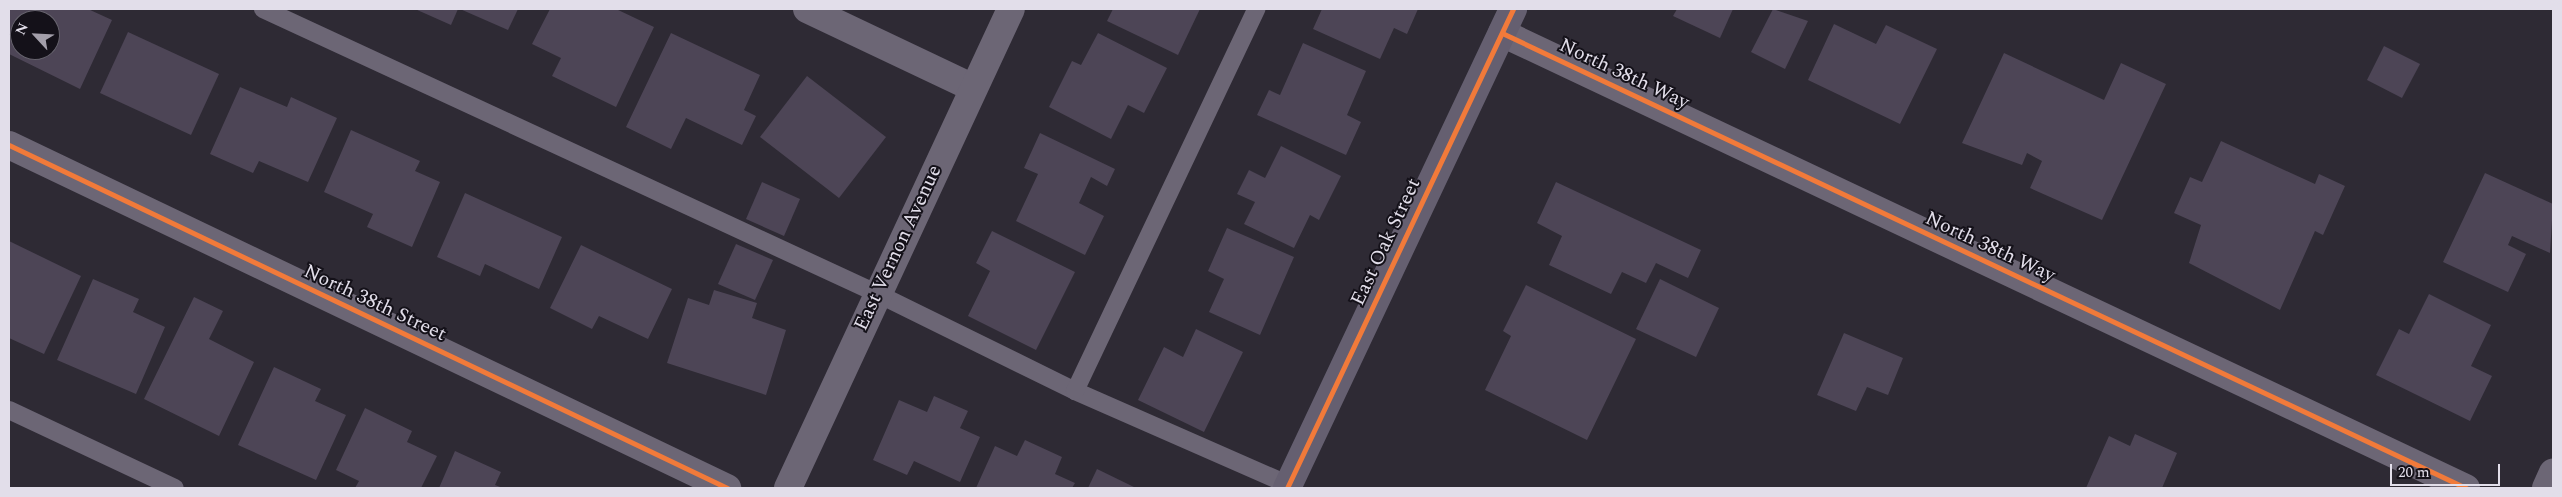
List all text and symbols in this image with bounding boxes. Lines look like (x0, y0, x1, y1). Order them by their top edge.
north arrow (10, 10, 60, 60)
text: N (10, 19, 34, 38)
street label: North 38th Way (1555, 33, 1693, 115)
street label: East Vernon Avenue (849, 161, 947, 335)
street label: East Oak Street (1346, 174, 1426, 310)
street label: North 38th Way (1921, 206, 2059, 288)
street label: North 38th Street (300, 259, 450, 347)
scale bar (2392, 454, 2502, 486)
text: 20 m (2398, 461, 2430, 484)

